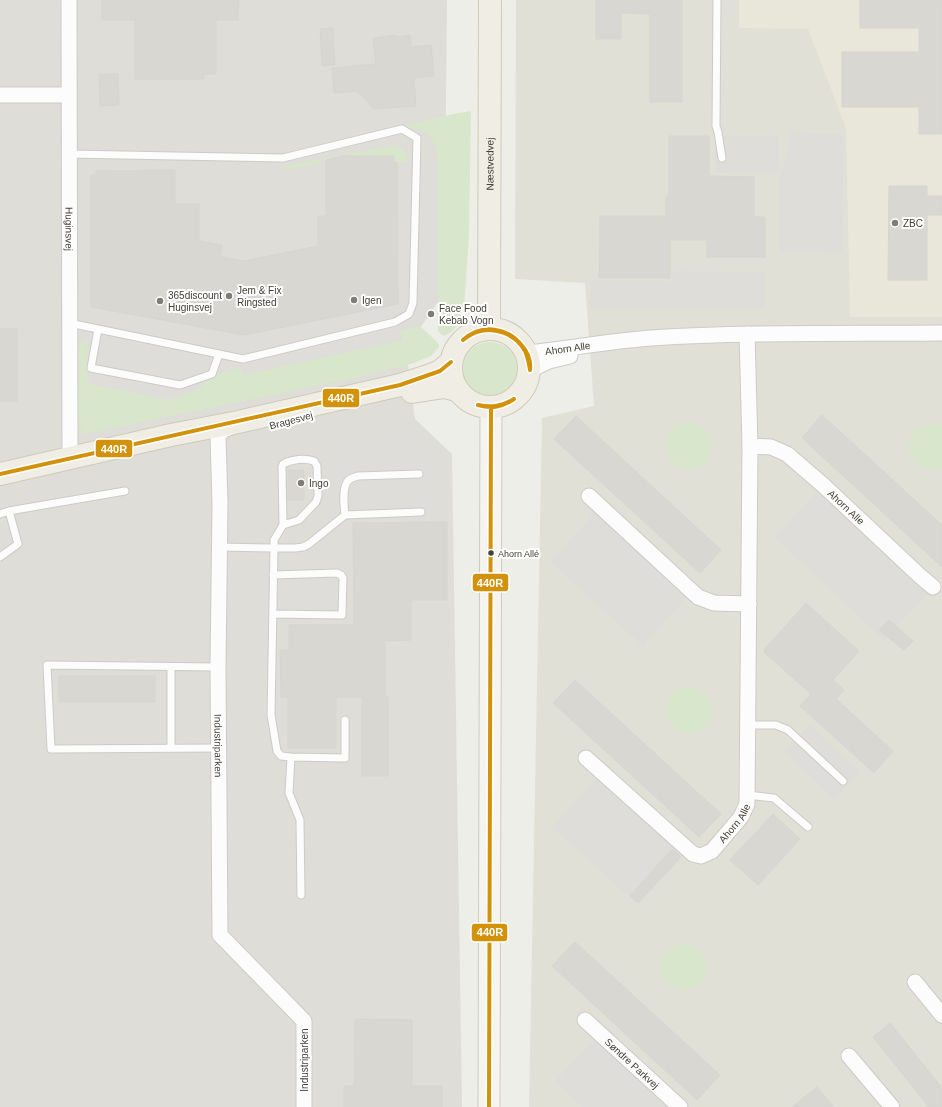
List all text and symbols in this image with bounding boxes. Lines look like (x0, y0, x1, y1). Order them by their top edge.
street label: Næstvedvej (484, 138, 496, 190)
street label: Huginsvej (63, 207, 75, 251)
marker: ZBC (890, 218, 900, 228)
place label: ZBC (903, 218, 923, 229)
place label: Jem & Fix Ringsted (237, 285, 281, 308)
place label: 365discount Huginsvej (168, 290, 222, 313)
marker: Jem & Fix Ringsted (224, 291, 234, 301)
marker: Igen (349, 295, 359, 305)
place label: Igen (362, 295, 381, 306)
marker: 365discount Huginsvej (155, 296, 165, 306)
place label: Face Food Kebab Vogn (439, 303, 494, 326)
marker: Face Food Kebab Vogn (426, 309, 436, 319)
street label: Ahorn Alle (544, 340, 592, 357)
line badge: 440R (322, 388, 360, 408)
text: 440R (328, 392, 354, 404)
street label: Bragesvej (268, 409, 314, 432)
line badge: 440R (95, 439, 133, 458)
text: 440R (101, 443, 127, 455)
marker: Ingo (296, 478, 306, 488)
place label: Ingo (309, 478, 329, 489)
street label: Ahorn Alle (826, 488, 867, 527)
marker: Ahorn Allé (486, 548, 496, 558)
place label: Ahorn Allé (498, 549, 539, 559)
line badge: 440R (472, 573, 509, 592)
text: 440R (477, 577, 503, 589)
street label: Industriparken (212, 714, 224, 777)
street label: Ahorn Alle (717, 802, 753, 845)
line badge: 440R (471, 923, 508, 942)
text: 440R (477, 926, 503, 938)
street label: Industriparken (299, 1028, 310, 1092)
street label: Søndre Parkvej (603, 1036, 661, 1091)

